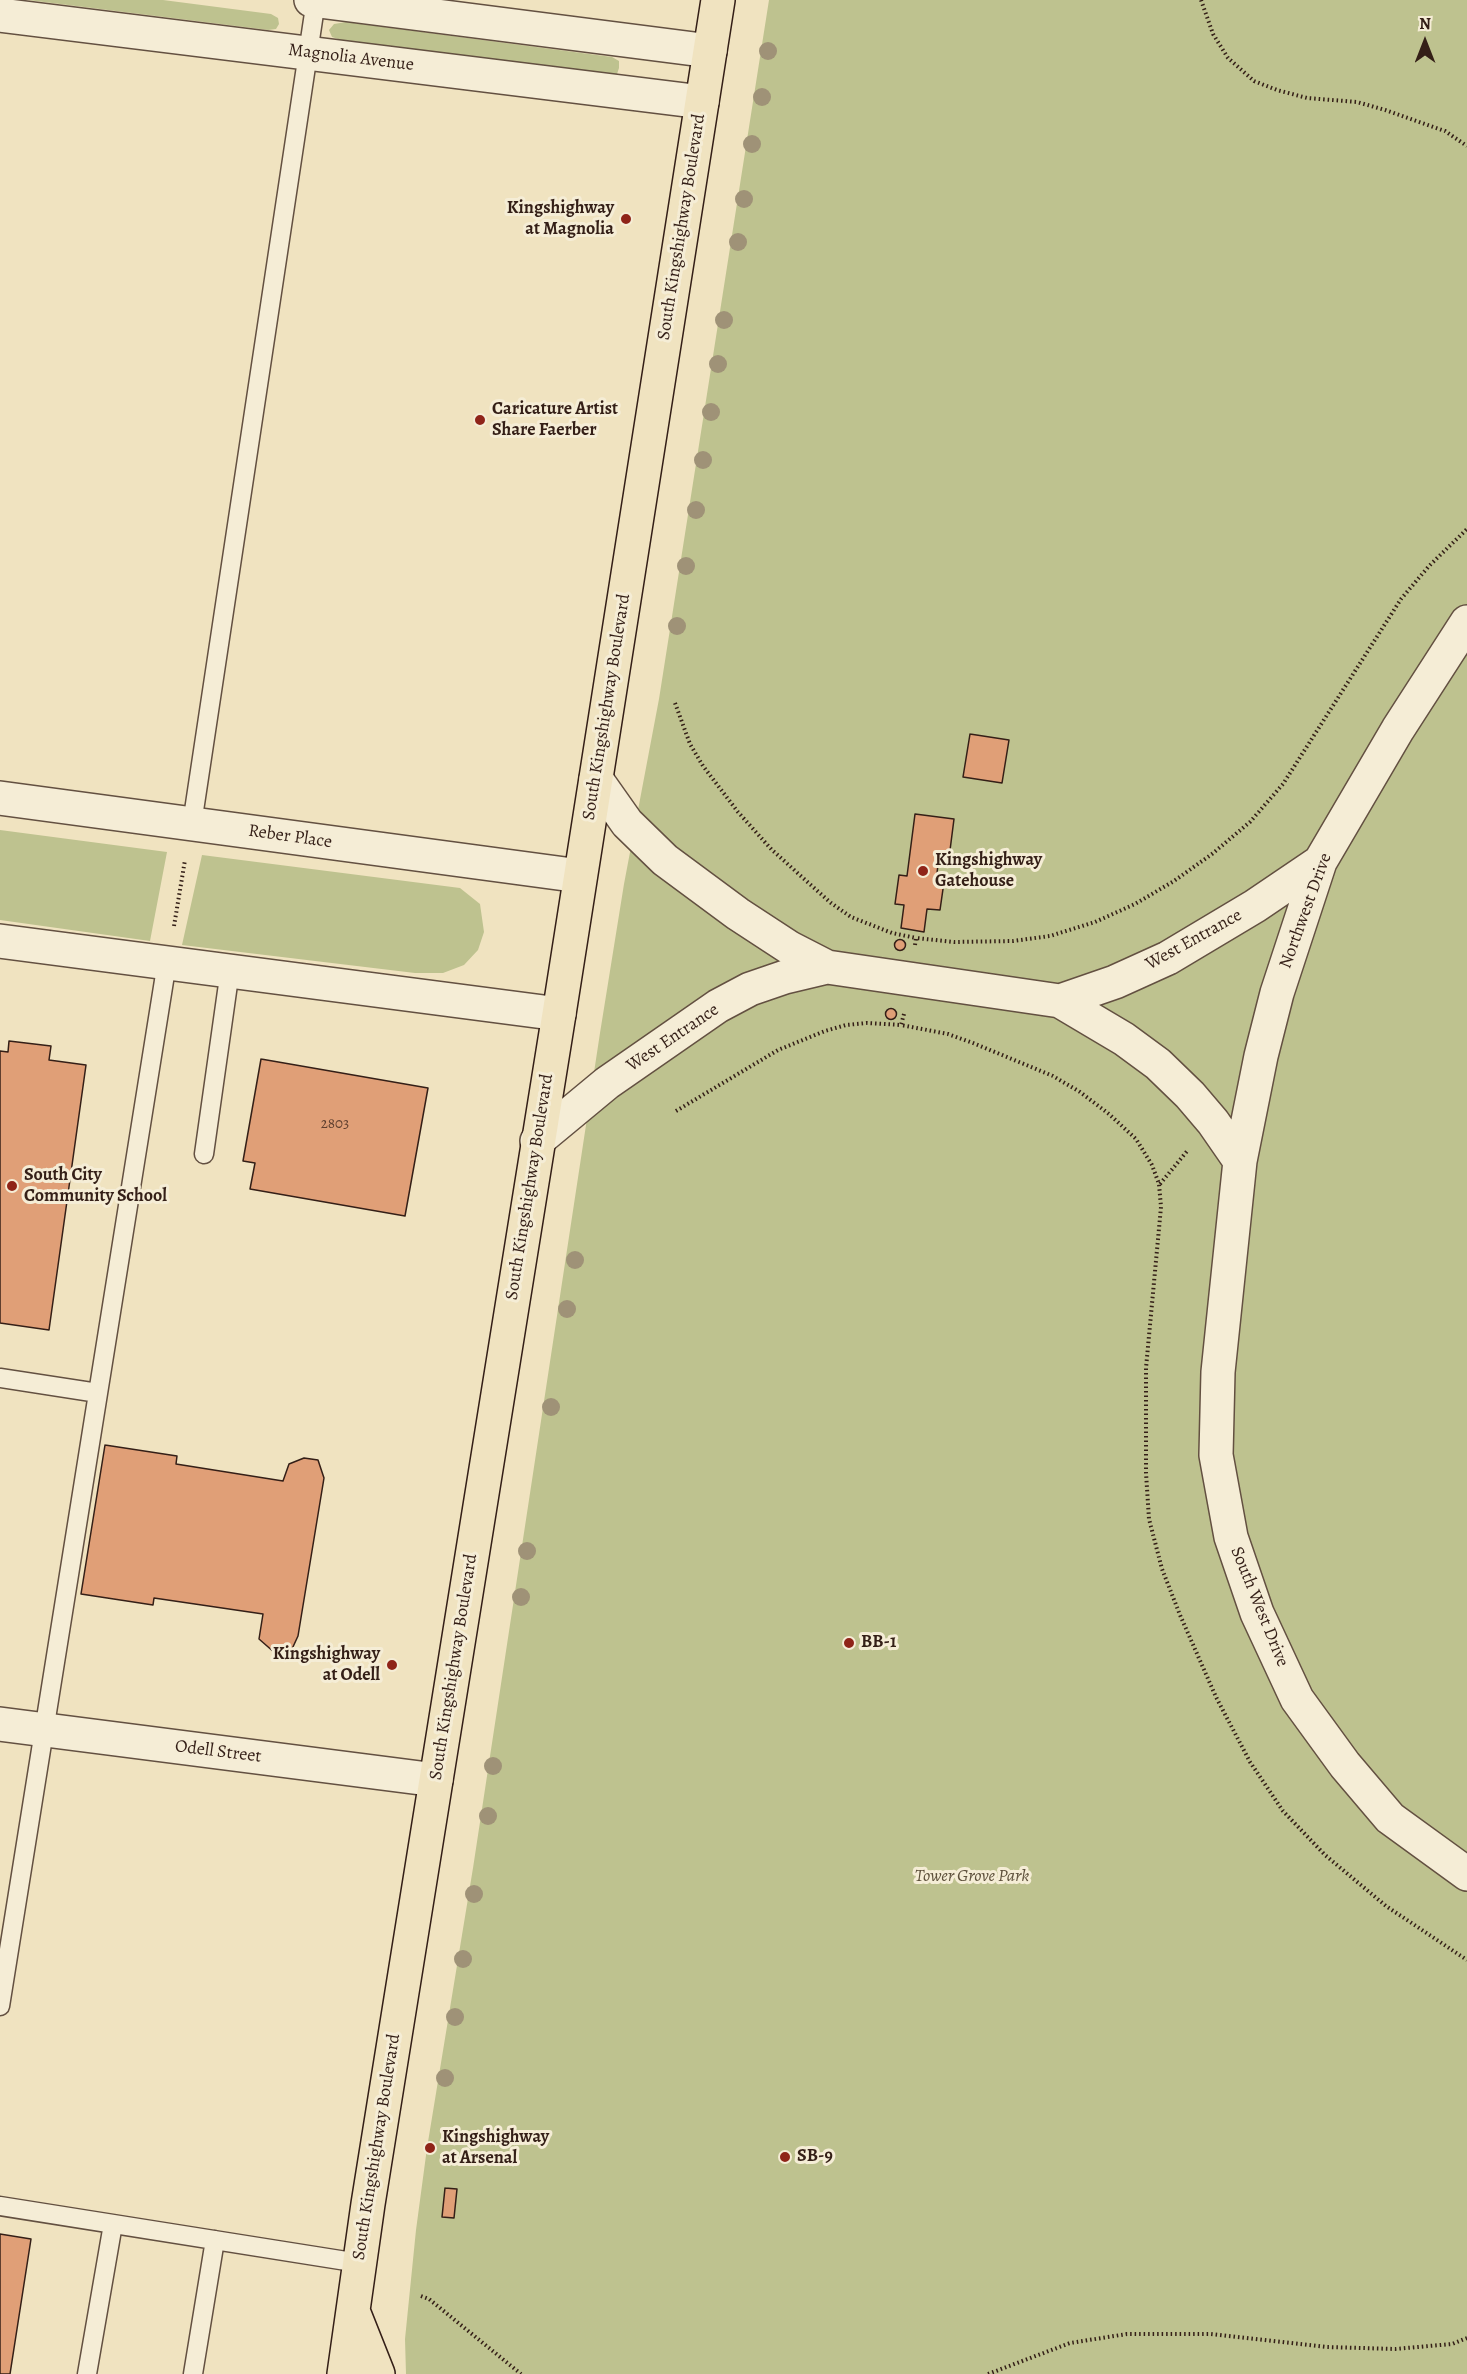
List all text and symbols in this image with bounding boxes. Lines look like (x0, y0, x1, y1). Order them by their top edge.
north arrow (1395, 12, 1455, 72)
text: N (1419, 13, 1431, 35)
street label: Magnolia Avenue (287, 40, 415, 76)
street label: South Kingshighway Boulevard (653, 112, 711, 342)
place label: Kingshighway at Magnolia (507, 198, 614, 240)
marker: Kingshighway at Magnolia (619, 212, 633, 226)
place label: Caricature Artist Share Faerber (492, 399, 618, 442)
marker: Caricature Artist Share Faerber (473, 413, 487, 427)
street label: South Kingshighway Boulevard (578, 592, 636, 822)
street label: Reber Place (247, 820, 333, 854)
place label: Kingshighway Gatehouse (935, 850, 1042, 892)
street label: Northwest Drive (1275, 850, 1337, 972)
marker: Kingshighway Gatehouse (916, 864, 930, 878)
street label: West Entrance (1142, 905, 1246, 975)
street label: West Entrance (623, 999, 723, 1077)
street label: South Kingshighway Boulevard (501, 1072, 559, 1302)
house number: 2803 (321, 1115, 349, 1133)
place label: South City Community School (24, 1165, 167, 1208)
marker: South City Community School (5, 1179, 19, 1193)
street label: South West Drive (1225, 1544, 1293, 1670)
street label: South Kingshighway Boulevard (425, 1552, 483, 1782)
place label: BB-1 (861, 1632, 896, 1654)
marker: BB-1 (842, 1636, 856, 1650)
place label: Kingshighway at Odell (273, 1644, 380, 1686)
marker: Kingshighway at Odell (385, 1658, 399, 1672)
street label: Odell Street (174, 1736, 262, 1768)
park label: Tower Grove Park (915, 1866, 1029, 1888)
street label: South Kingshighway Boulevard (348, 2032, 406, 2262)
place label: Kingshighway at Arsenal (442, 2127, 549, 2170)
marker: Kingshighway at Arsenal (423, 2141, 437, 2155)
place label: SB-9 (797, 2146, 833, 2168)
marker: SB-9 (778, 2150, 792, 2164)

